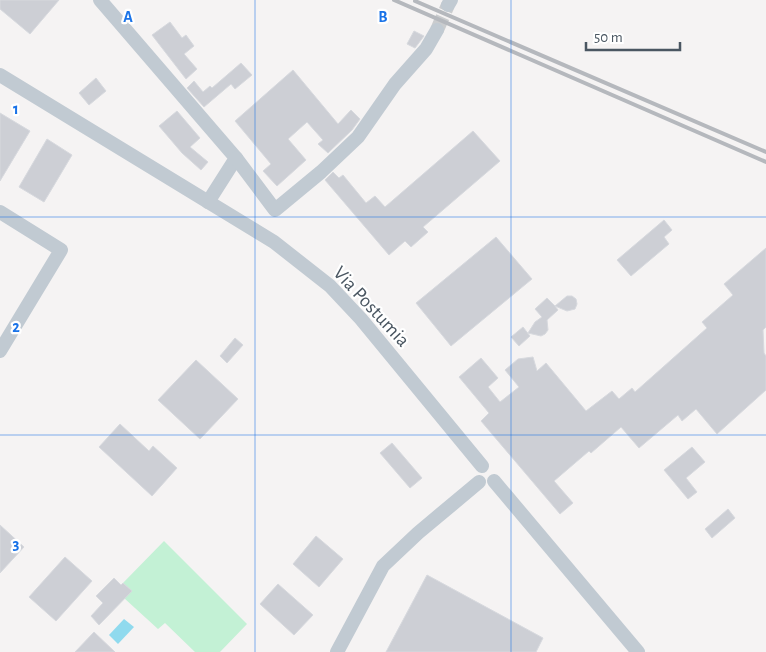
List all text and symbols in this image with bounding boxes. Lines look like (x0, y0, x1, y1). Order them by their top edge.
text: A (123, 9, 133, 25)
text: B (378, 9, 388, 25)
scale bar (586, 20, 680, 52)
text: 50 m (594, 30, 623, 45)
text: 1 (13, 101, 19, 117)
street label: Via Postumia (329, 263, 413, 351)
text: 2 (12, 319, 20, 335)
text: 3 (13, 536, 20, 552)

